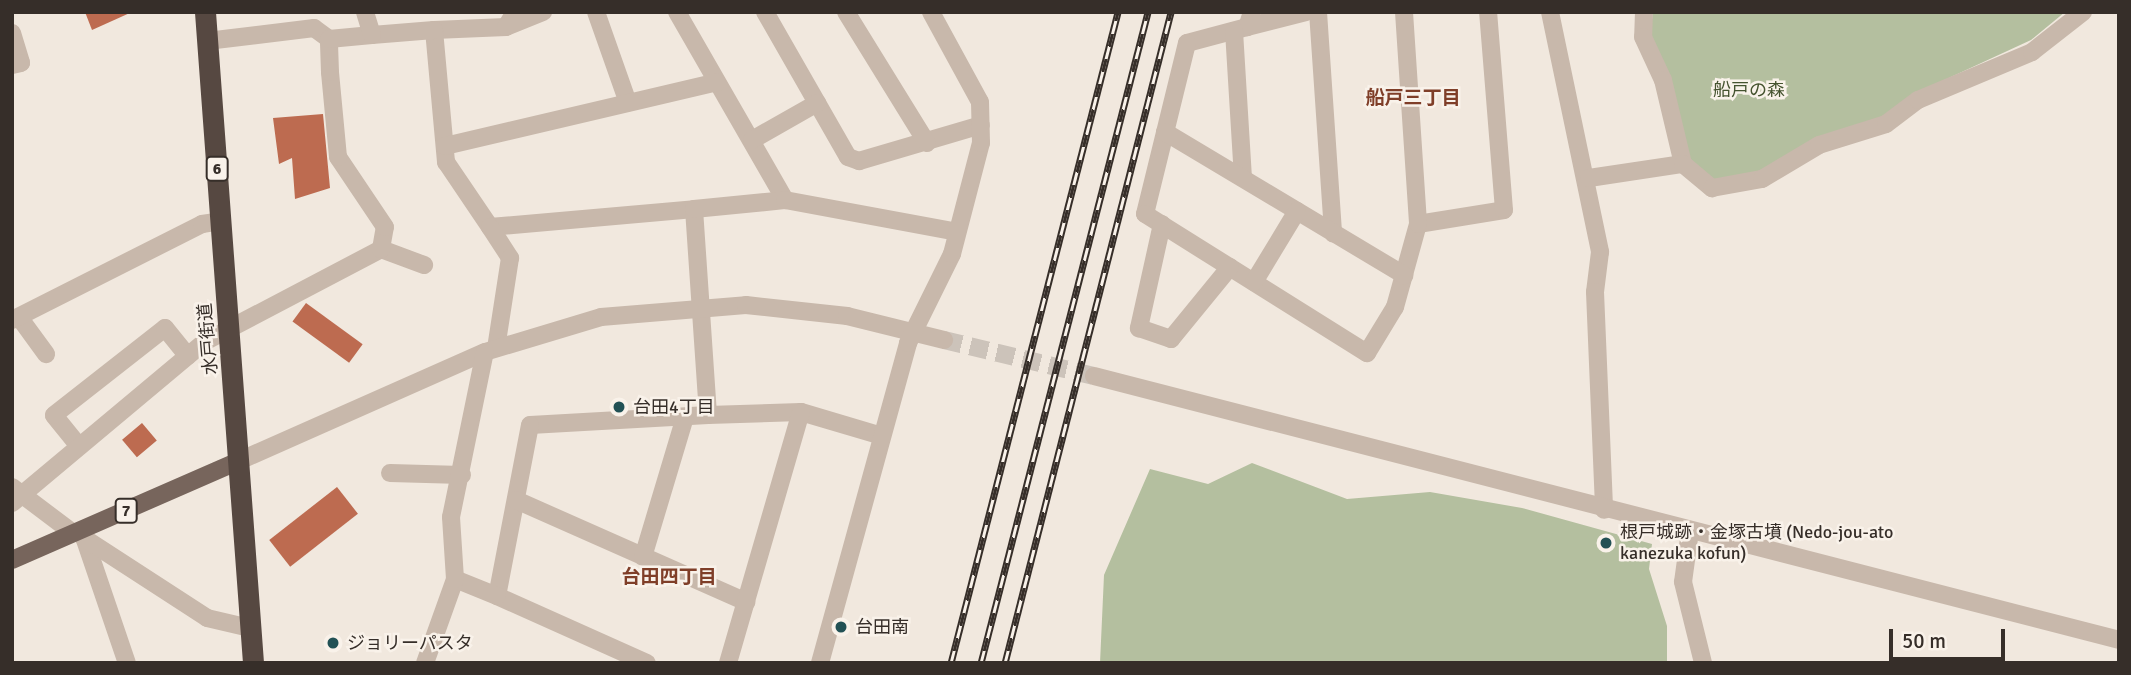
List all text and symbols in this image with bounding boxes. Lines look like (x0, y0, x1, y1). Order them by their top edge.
park label: 船戸の森 (1713, 79, 1785, 101)
district label: 船戸三丁目 (1366, 88, 1460, 110)
road number: 6 (205, 156, 229, 182)
street label: 水戸街道 (194, 302, 222, 376)
place label: 台田4丁目 (633, 396, 715, 418)
marker: 台田4丁目 (611, 399, 627, 415)
road number: 7 (114, 498, 138, 524)
place label: 根戸城跡・金塚古墳 (Nedo-jou-ato kanezuka kofun) (1620, 522, 1893, 564)
marker: 根戸城跡・金塚古墳 (Nedo-jou-ato kanezuka kofun) (1598, 535, 1614, 551)
district label: 台田四丁目 (622, 567, 716, 589)
place label: 台田南 (855, 616, 909, 638)
scale bar (1893, 616, 2008, 660)
marker: 台田南 (833, 619, 849, 635)
text: 50 m (1902, 628, 1946, 654)
place label: ジョリーパスタ (347, 632, 473, 654)
marker: ジョリーパスタ (325, 635, 341, 651)

